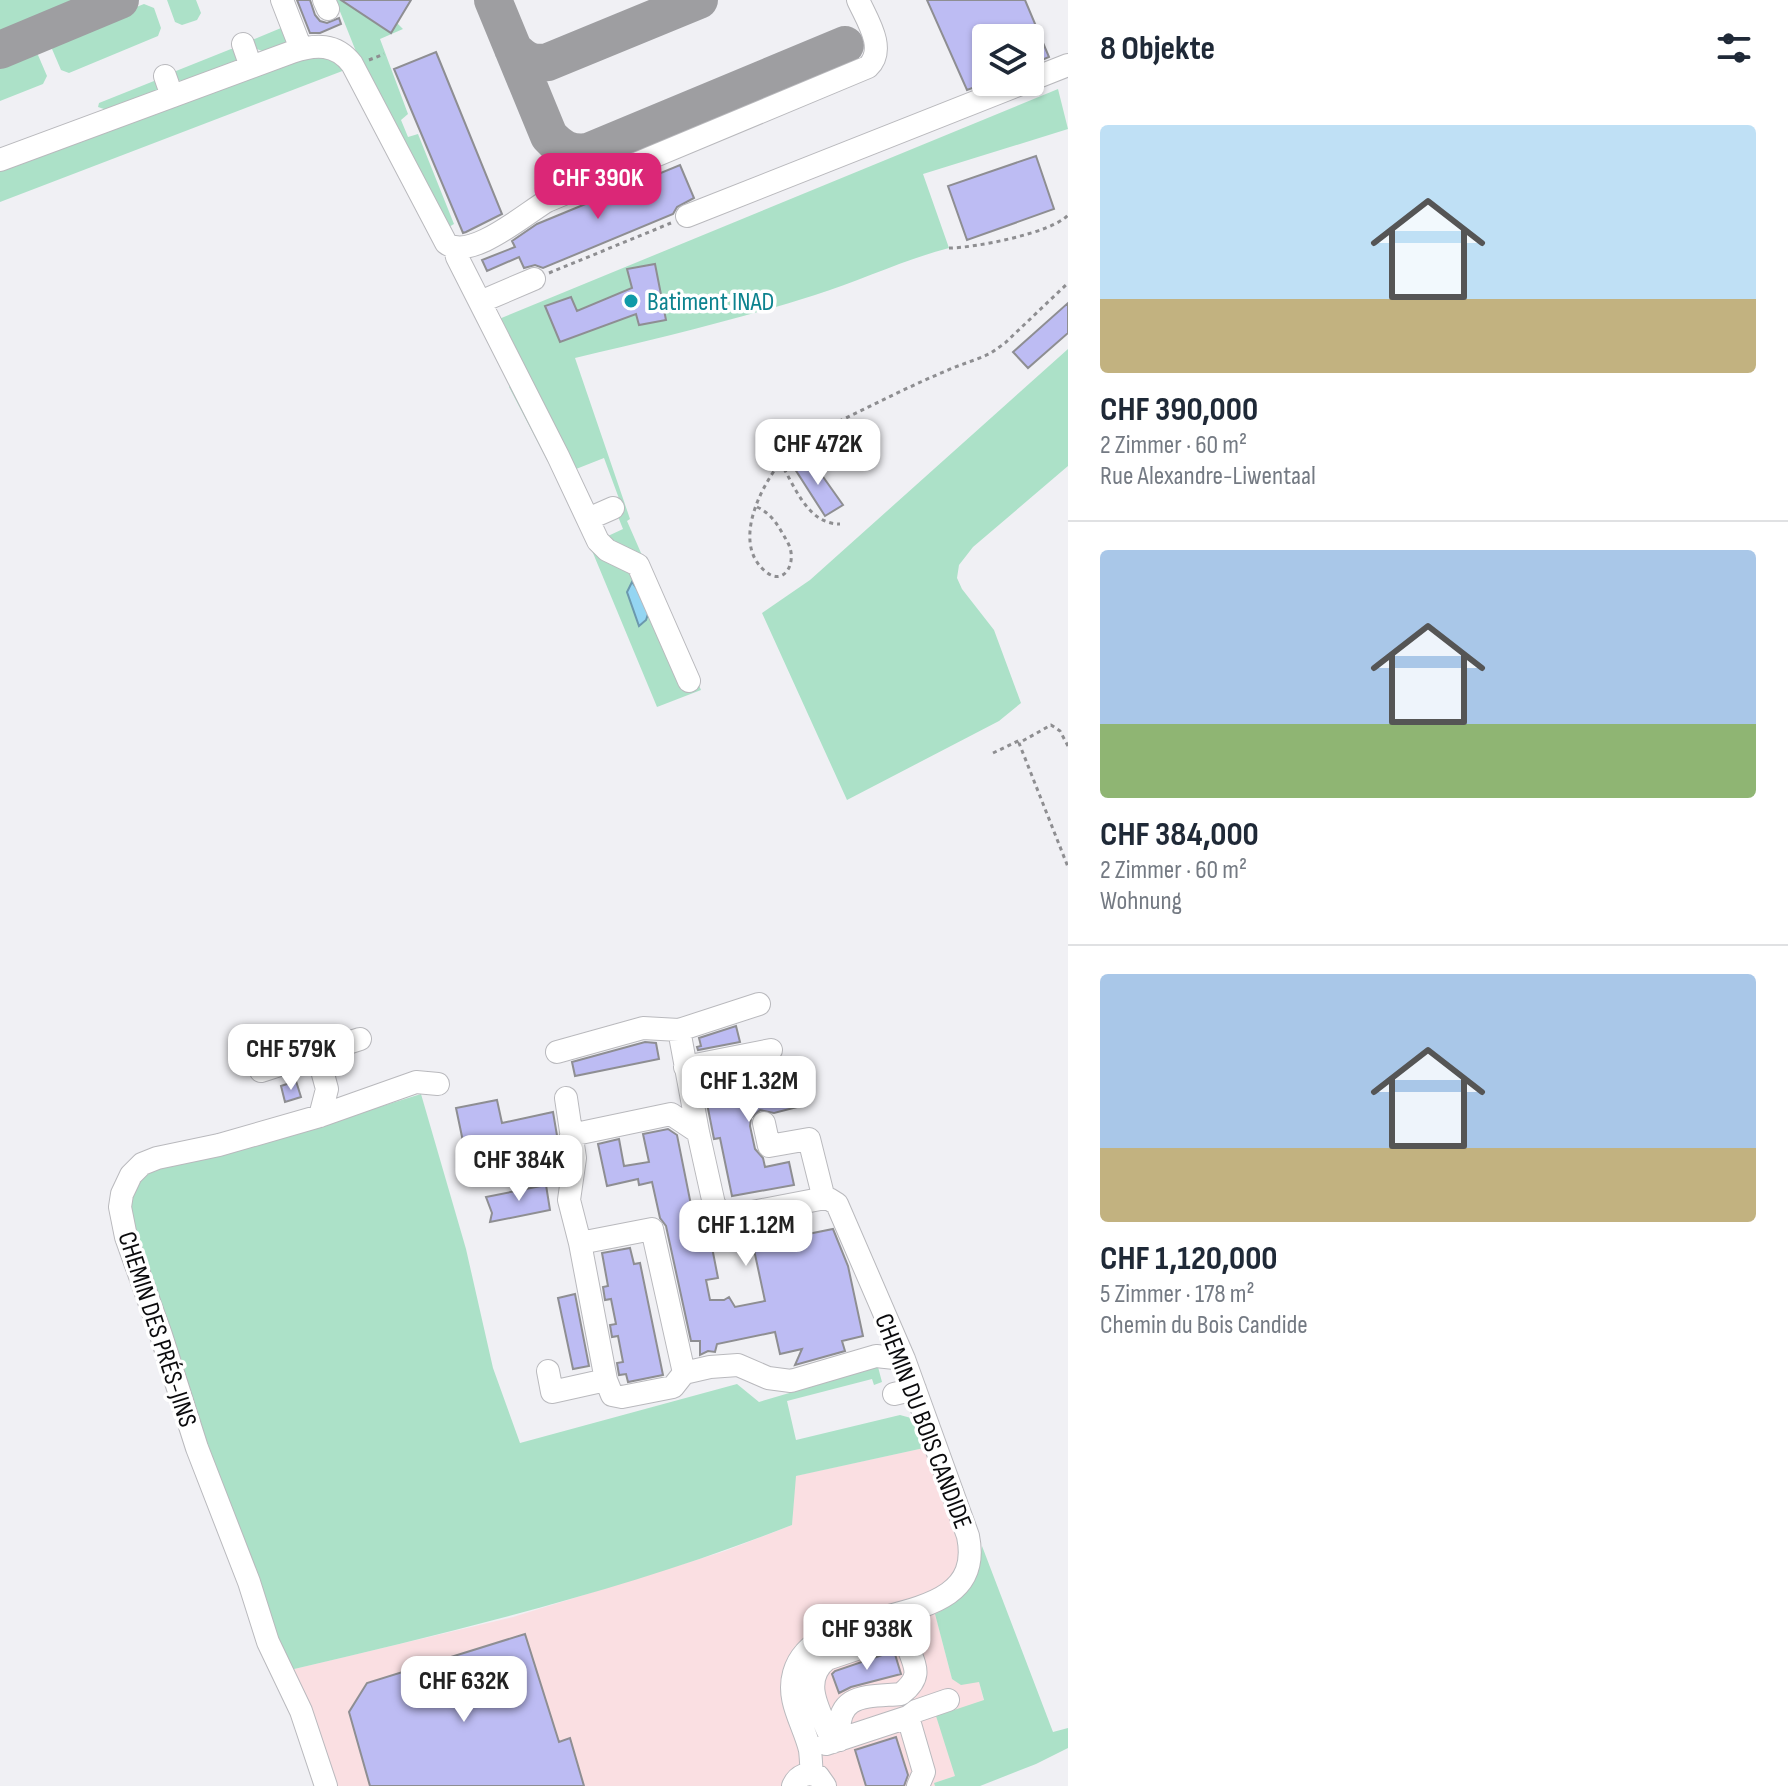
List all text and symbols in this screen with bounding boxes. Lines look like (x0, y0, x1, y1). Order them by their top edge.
map controls (972, 24, 1044, 96)
button: layers (972, 24, 1044, 96)
icon: filters (1712, 26, 1756, 70)
text: 8 Objekte (1100, 28, 1215, 69)
pin: CHF 390K (515, 153, 681, 221)
text: CHF 390K (552, 163, 644, 194)
icon: home (1356, 177, 1500, 321)
place label: Batiment INAD (647, 287, 774, 318)
marker: Batiment INAD (622, 292, 640, 310)
text: CHF 390,000 (1100, 389, 1258, 430)
pin: CHF 472K (735, 419, 901, 487)
text: CHF 472K (773, 429, 863, 460)
text: 2 Zimmer · 60 m² (1100, 430, 1247, 461)
text: Rue Alexandre-Liwentaal (1100, 461, 1316, 492)
icon: home (1356, 602, 1500, 746)
text: CHF 384,000 (1100, 814, 1259, 855)
text: 2 Zimmer · 60 m² (1100, 855, 1247, 886)
text: Wohnung (1100, 886, 1182, 917)
pin: CHF 579K (208, 1024, 374, 1092)
icon: home (1356, 1026, 1500, 1170)
text: CHF 579K (246, 1034, 336, 1065)
pin: CHF 1.32M (657, 1056, 841, 1124)
text: CHF 1.32M (700, 1066, 798, 1097)
pin: CHF 384K (436, 1135, 602, 1203)
text: CHF 384K (473, 1145, 565, 1176)
pin: CHF 1.12M (654, 1200, 838, 1268)
text: CHF 1.12M (697, 1210, 795, 1241)
street label: CHEMIN DES PRÉS-JINS (110, 1228, 203, 1431)
text: CHF 1,120,000 (1100, 1238, 1278, 1279)
text: 5 Zimmer · 178 m² (1100, 1279, 1255, 1310)
street label: CHEMIN DU BOIS CANDIDE (867, 1310, 978, 1533)
text: Chemin du Bois Candide (1100, 1310, 1308, 1341)
pin: CHF 938K (784, 1604, 950, 1672)
text: CHF 938K (821, 1614, 913, 1645)
pin: CHF 632K (381, 1656, 547, 1724)
text: CHF 632K (419, 1666, 509, 1697)

